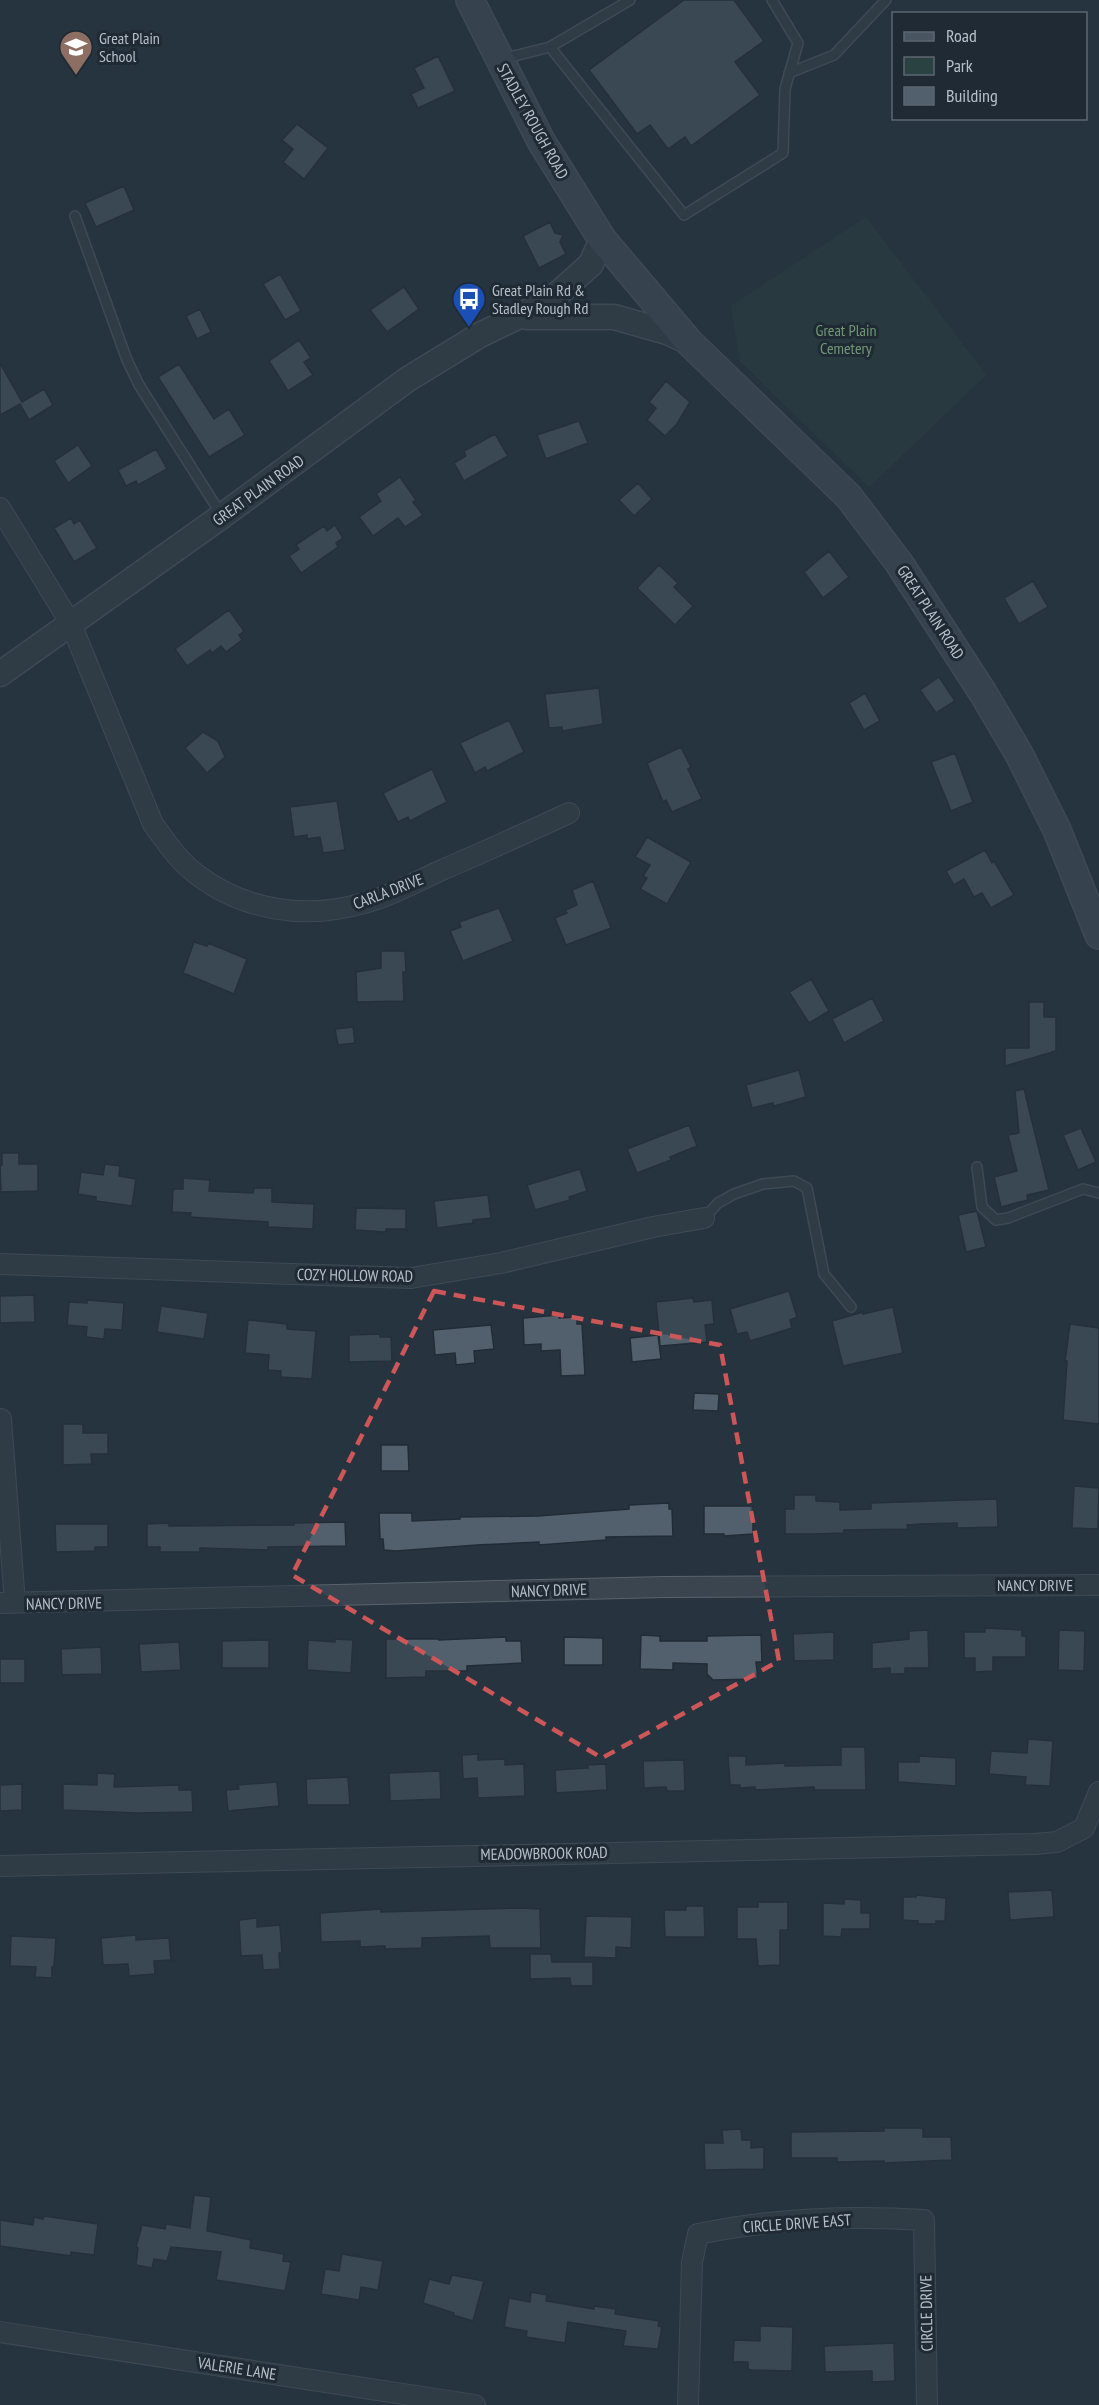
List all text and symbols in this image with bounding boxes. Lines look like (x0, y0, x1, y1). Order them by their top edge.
legend (892, 12, 1087, 120)
text: Road (946, 24, 977, 47)
place label: Great Plain School (99, 28, 160, 66)
school or university icon: Great Plain School (58, 29, 94, 76)
text: Park (946, 54, 973, 77)
street label: STADLEY ROUGH ROAD (493, 60, 573, 182)
text: Building (946, 84, 998, 107)
place label: Great Plain Rd & Stadley Rough Rd (492, 280, 589, 318)
bus stop icon: Great Plain Rd & Stadley Rough Rd (451, 281, 487, 328)
park label: Great Plain Cemetery (816, 320, 876, 358)
street label: GREAT PLAIN ROAD (208, 450, 308, 530)
street label: GREAT PLAIN ROAD (893, 561, 969, 663)
street label: CARLA DRIVE (350, 868, 426, 913)
street label: COZY HOLLOW ROAD (297, 1264, 413, 1286)
street label: NANCY DRIVE (997, 1575, 1073, 1595)
street label: NANCY DRIVE (511, 1579, 587, 1601)
street label: NANCY DRIVE (26, 1592, 102, 1614)
street label: MEADOWBROOK ROAD (480, 1842, 608, 1864)
street label: CIRCLE DRIVE EAST (742, 2209, 852, 2237)
street label: CIRCLE DRIVE (915, 2274, 937, 2351)
street label: VALERIE LANE (195, 2352, 278, 2384)

